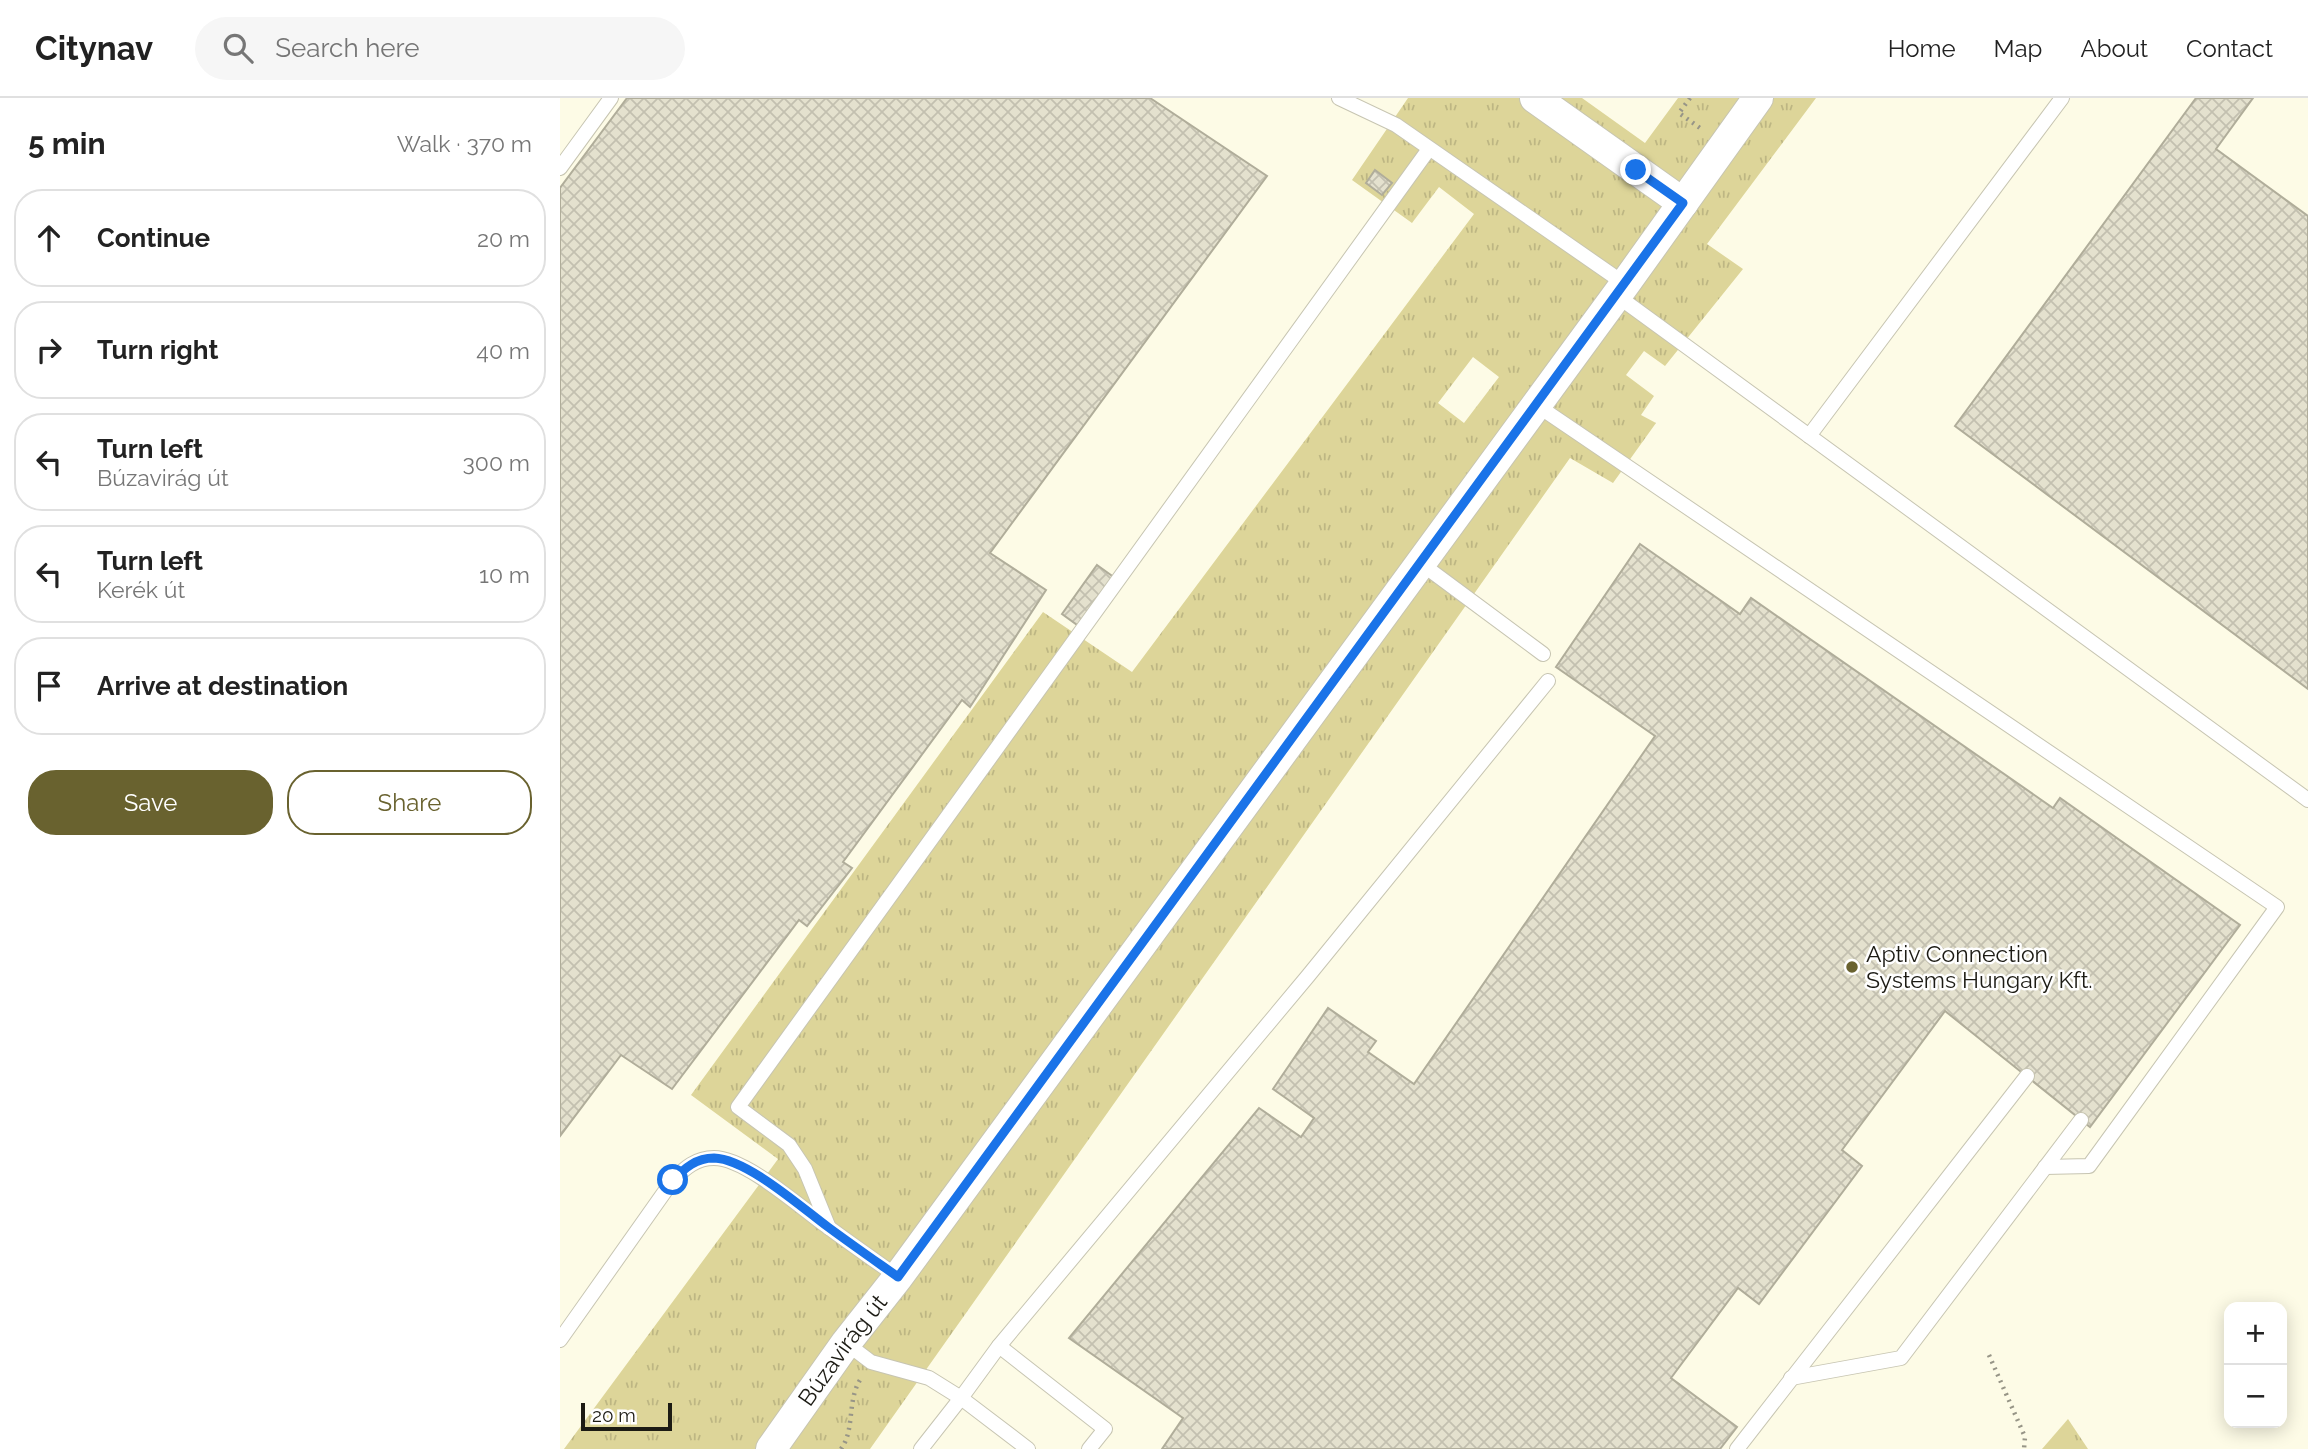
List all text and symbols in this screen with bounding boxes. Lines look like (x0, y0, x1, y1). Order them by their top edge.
search box (195, 17, 685, 80)
text: Citynav (35, 29, 153, 68)
icon: search (219, 29, 257, 67)
text: Search here (275, 33, 420, 63)
text: Home (1888, 34, 1956, 63)
text: Map (1994, 34, 2042, 63)
text: About (2080, 34, 2148, 63)
text: Contact (2186, 34, 2273, 63)
text: 5 min (28, 126, 106, 161)
text: Walk · 370 m (397, 130, 532, 157)
route end (1620, 154, 1651, 185)
icon: ahead (30, 219, 68, 257)
text: Continue (97, 223, 210, 253)
text: 20 m (477, 225, 530, 252)
icon: right (30, 331, 68, 369)
text: Turn right (97, 335, 218, 365)
text: 40 m (476, 337, 530, 364)
text: Turn left (97, 434, 203, 464)
icon: left (30, 443, 68, 481)
text: 300 m (463, 449, 530, 476)
text: Búzavirág út (97, 464, 229, 491)
text: Turn left (97, 546, 203, 576)
icon: left (30, 555, 68, 593)
text: 10 m (479, 561, 530, 588)
text: Kerék út (97, 576, 185, 603)
icon: arrive (30, 667, 68, 705)
text: Arrive at destination (97, 671, 348, 701)
button: Save (28, 770, 273, 835)
button: Share (287, 770, 532, 835)
place label: Aptiv Connection Systems Hungary Kft. (1866, 940, 2093, 993)
marker: Aptiv Connection Systems Hungary Kft. (1844, 959, 1860, 975)
route start (657, 1164, 688, 1195)
street label: Búzavirág út (792, 1288, 892, 1411)
map controls (2224, 1302, 2287, 1428)
button: + (2224, 1302, 2287, 1365)
button: − (2224, 1365, 2287, 1428)
scale bar (581, 1400, 672, 1432)
text: 20 m (592, 1404, 636, 1426)

